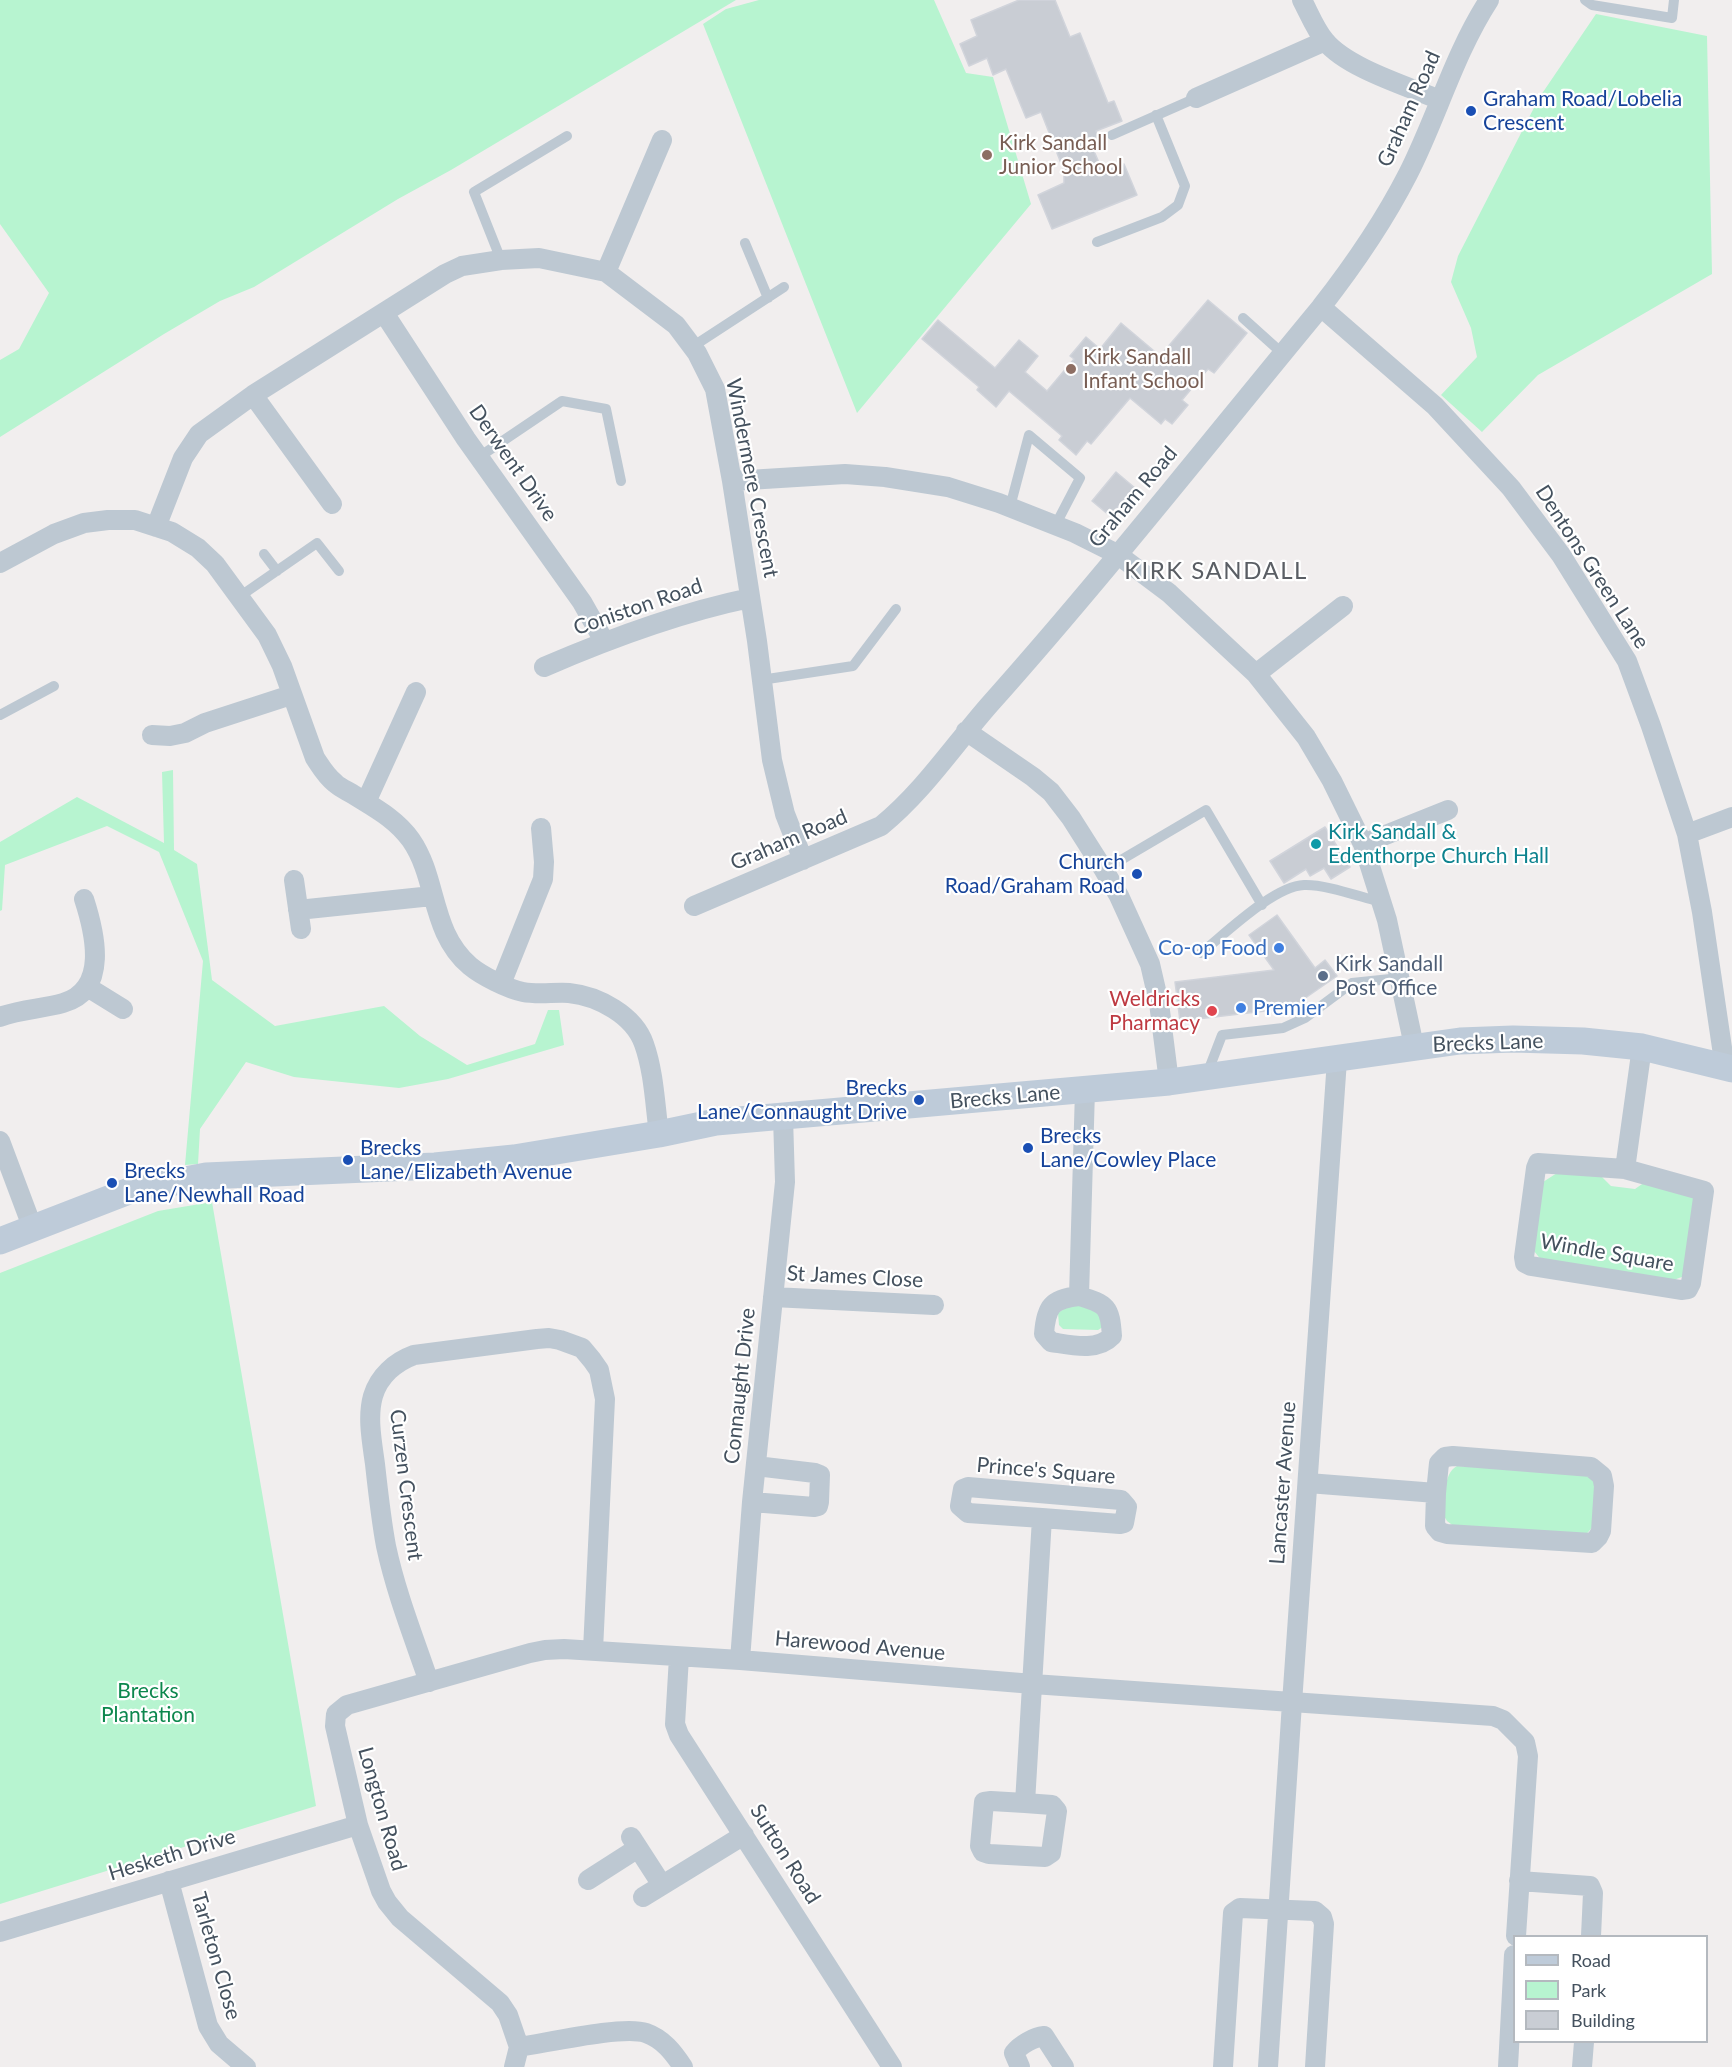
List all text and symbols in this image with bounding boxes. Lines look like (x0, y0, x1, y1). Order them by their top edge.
street label: Graham Road (1372, 47, 1446, 171)
place label: Graham Road/Lobelia Crescent (1483, 86, 1682, 136)
marker: Graham Road/Lobelia Crescent (1464, 104, 1478, 118)
place label: Kirk Sandall Junior School (999, 130, 1123, 180)
marker: Kirk Sandall Junior School (980, 148, 994, 162)
place label: Kirk Sandall Infant School (1083, 344, 1204, 394)
marker: Kirk Sandall Infant School (1064, 362, 1078, 376)
street label: Windermere Crescent (720, 376, 784, 580)
street label: Derwent Drive (464, 400, 562, 526)
street label: Graham Road (1083, 441, 1183, 553)
street label: Dentons Green Lane (1530, 481, 1654, 653)
district label: KIRK SANDALL (1124, 557, 1308, 585)
street label: Coniston Road (570, 573, 706, 641)
street label: Graham Road (727, 804, 851, 876)
place label: Kirk Sandall & Edenthorpe Church Hall (1328, 819, 1549, 869)
marker: Kirk Sandall & Edenthorpe Church Hall (1309, 837, 1323, 851)
place label: Church Road/Graham Road (945, 849, 1125, 899)
marker: Church Road/Graham Road (1130, 867, 1144, 881)
place label: Co-op Food (1158, 935, 1267, 961)
marker: Co-op Food (1272, 941, 1286, 955)
place label: Kirk Sandall Post Office (1335, 951, 1443, 1001)
marker: Kirk Sandall Post Office (1316, 969, 1330, 983)
place label: Weldricks Pharmacy (1109, 986, 1200, 1036)
place label: Premier (1253, 995, 1325, 1021)
marker: Premier (1234, 1001, 1248, 1015)
marker: Weldricks Pharmacy (1205, 1004, 1219, 1018)
street label: Brecks Lane (1432, 1028, 1544, 1058)
place label: Brecks Lane/Connaught Drive (697, 1075, 907, 1125)
street label: Brecks Lane (949, 1080, 1061, 1114)
marker: Brecks Lane/Connaught Drive (912, 1093, 926, 1107)
place label: Brecks Lane/Cowley Place (1040, 1123, 1216, 1173)
place label: Brecks Lane/Elizabeth Avenue (360, 1135, 572, 1185)
marker: Brecks Lane/Cowley Place (1021, 1141, 1035, 1155)
marker: Brecks Lane/Elizabeth Avenue (341, 1153, 355, 1167)
place label: Brecks Lane/Newhall Road (124, 1158, 305, 1208)
marker: Brecks Lane/Newhall Road (105, 1176, 119, 1190)
street label: Windle Square (1538, 1229, 1676, 1277)
street label: St James Close (786, 1261, 924, 1293)
street label: Connaught Drive (719, 1307, 761, 1465)
street label: Lancaster Avenue (1265, 1401, 1301, 1565)
street label: Curzen Crescent (384, 1408, 428, 1562)
street label: Prince's Square (975, 1452, 1117, 1490)
street label: Harewood Avenue (774, 1626, 946, 1666)
park label: Brecks Plantation (101, 1678, 195, 1728)
street label: Longton Road (352, 1744, 412, 1874)
street label: Sutton Road (744, 1800, 826, 1908)
street label: Hesketh Drive (105, 1824, 239, 1886)
street label: Tarleton Close (186, 1889, 246, 2023)
legend (1513, 1935, 1708, 2043)
text: Road (1571, 1949, 1611, 1971)
text: Park (1571, 1979, 1606, 2001)
text: Building (1571, 2009, 1635, 2031)

